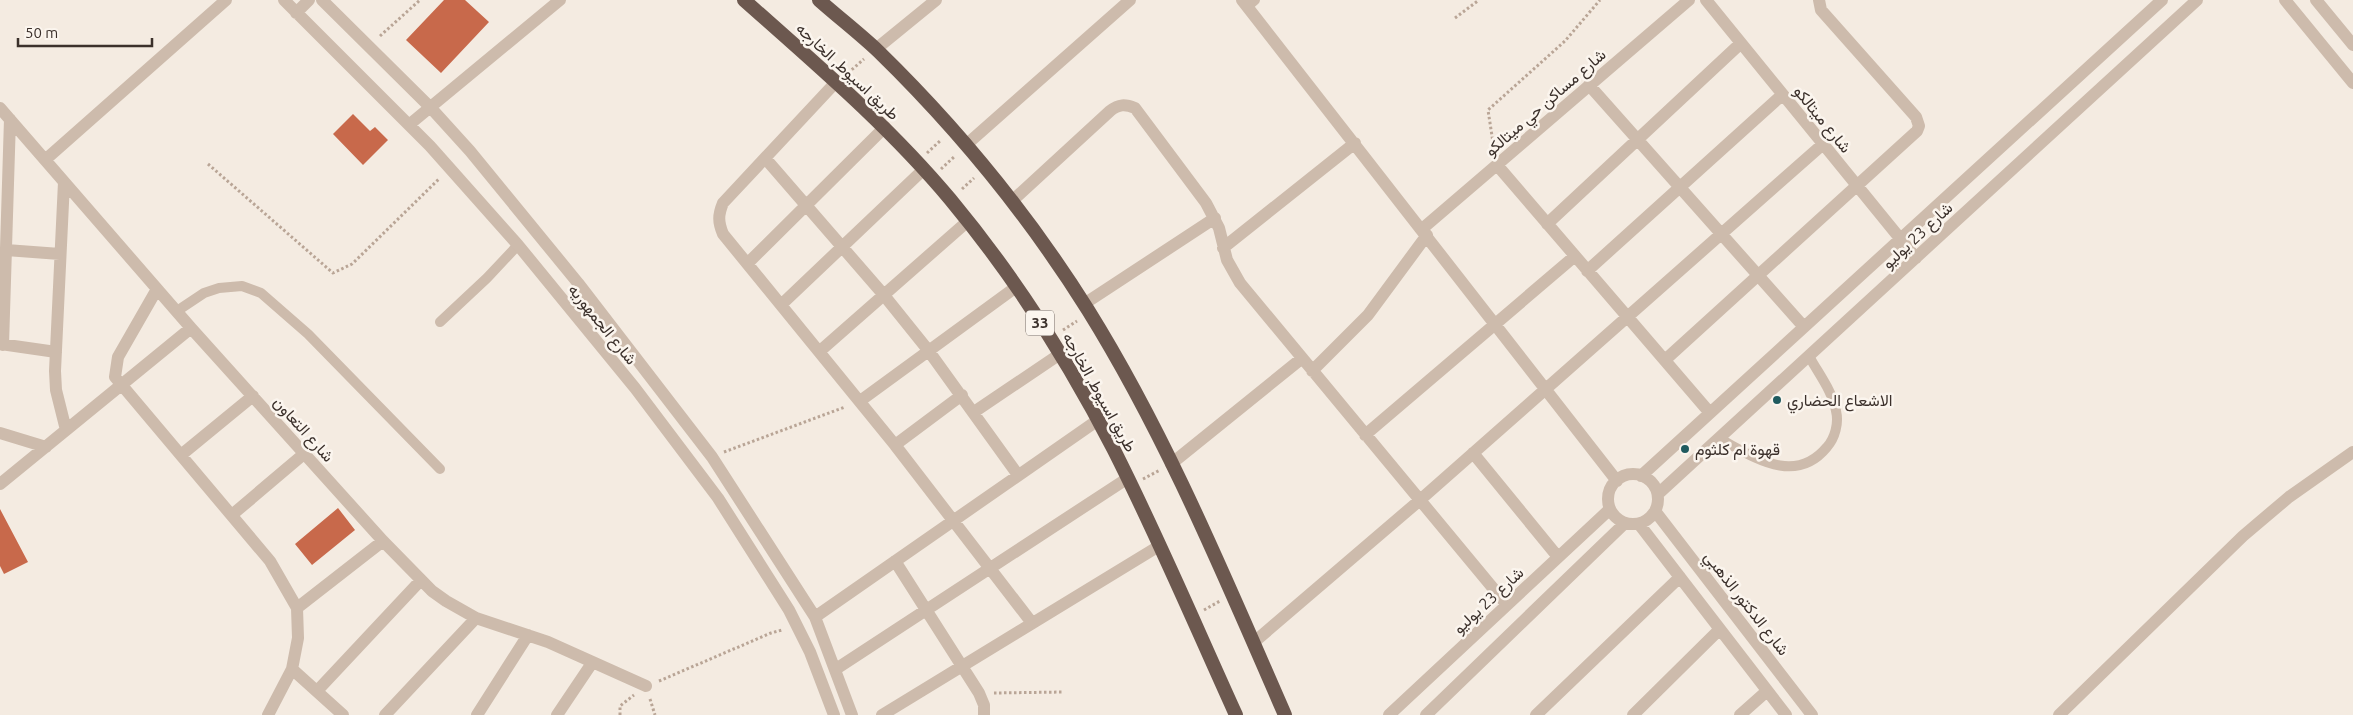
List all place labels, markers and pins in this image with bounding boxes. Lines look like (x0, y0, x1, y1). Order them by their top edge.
place label: الاشعاع الحضاري (1787, 391, 1893, 414)
marker: الاشعاع الحضاري (1771, 394, 1783, 406)
place label: قهوة ام كلثوم (1695, 440, 1780, 460)
marker: قهوة ام كلثوم (1679, 443, 1691, 455)

